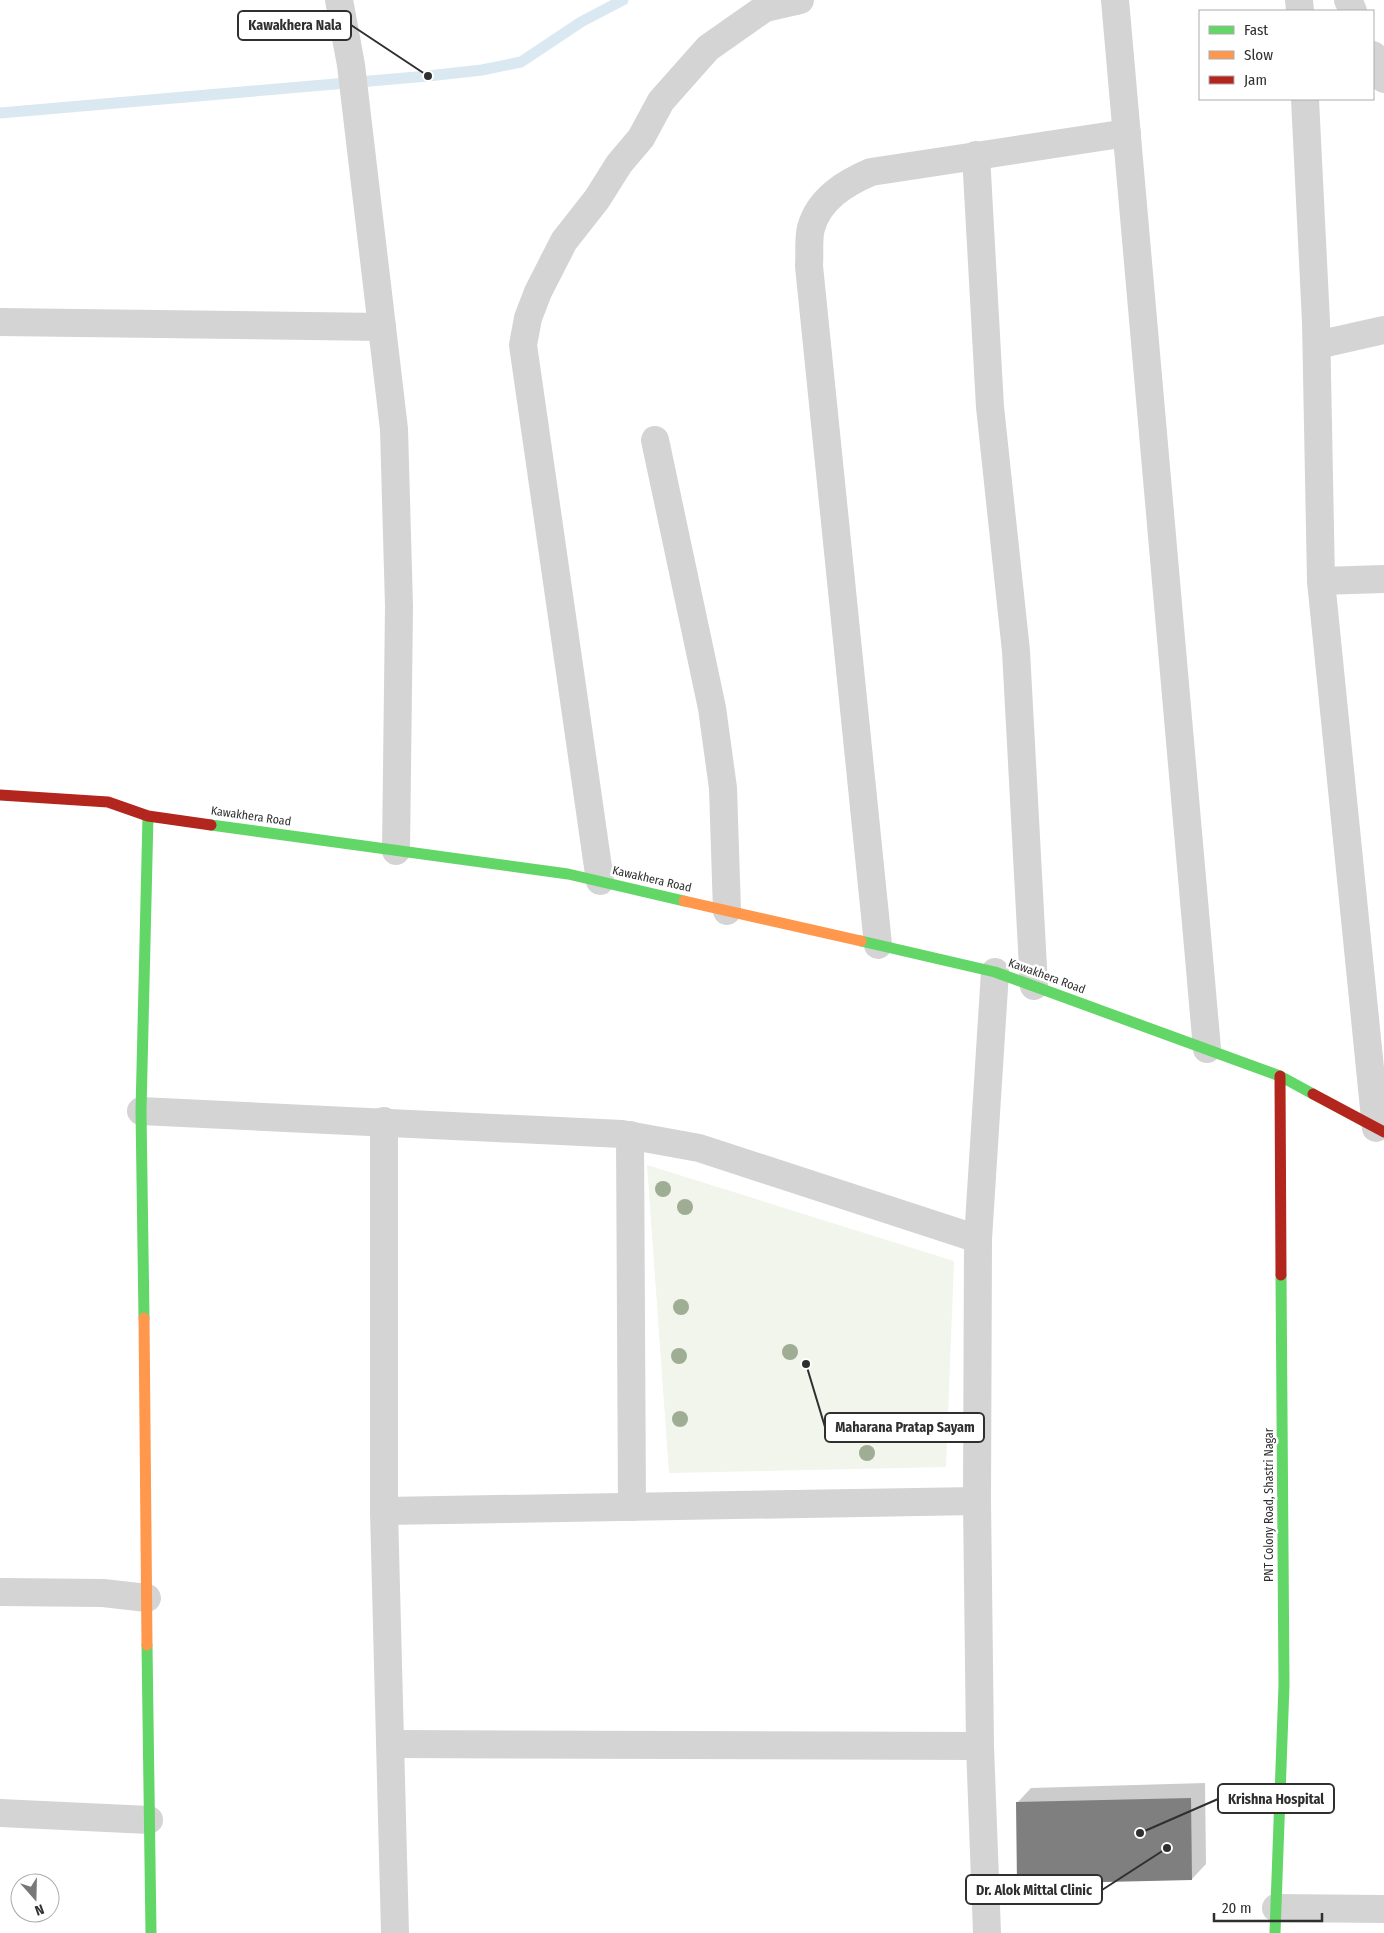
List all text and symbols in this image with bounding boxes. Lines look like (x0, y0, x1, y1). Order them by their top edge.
legend (1199, 10, 1374, 100)
callout: Kawakhera Nala (238, 11, 351, 40)
text: Kawakhera Nala (248, 17, 342, 34)
text: Fast (1244, 21, 1268, 39)
text: Slow (1244, 46, 1273, 64)
text: Jam (1244, 71, 1267, 89)
street label: Kawakhera Road (210, 803, 292, 829)
street label: Kawakhera Road (611, 863, 693, 895)
street label: Kawakhera Road (1007, 956, 1087, 996)
callout: Maharana Pratap Sayam (825, 1413, 984, 1442)
text: Maharana Pratap Sayam (835, 1419, 975, 1436)
street label: PNT Colony Road, Shastri Nagar (1262, 1427, 1276, 1582)
callout: Krishna Hospital (1218, 1784, 1334, 1813)
text: Krishna Hospital (1228, 1791, 1324, 1808)
north arrow (10, 1873, 60, 1923)
callout: Dr. Alok Mittal Clinic (966, 1875, 1102, 1904)
text: Dr. Alok Mittal Clinic (976, 1882, 1093, 1899)
scale bar (1214, 1890, 1322, 1922)
text: 20 m (1222, 1899, 1252, 1917)
text: N (32, 1900, 46, 1919)

